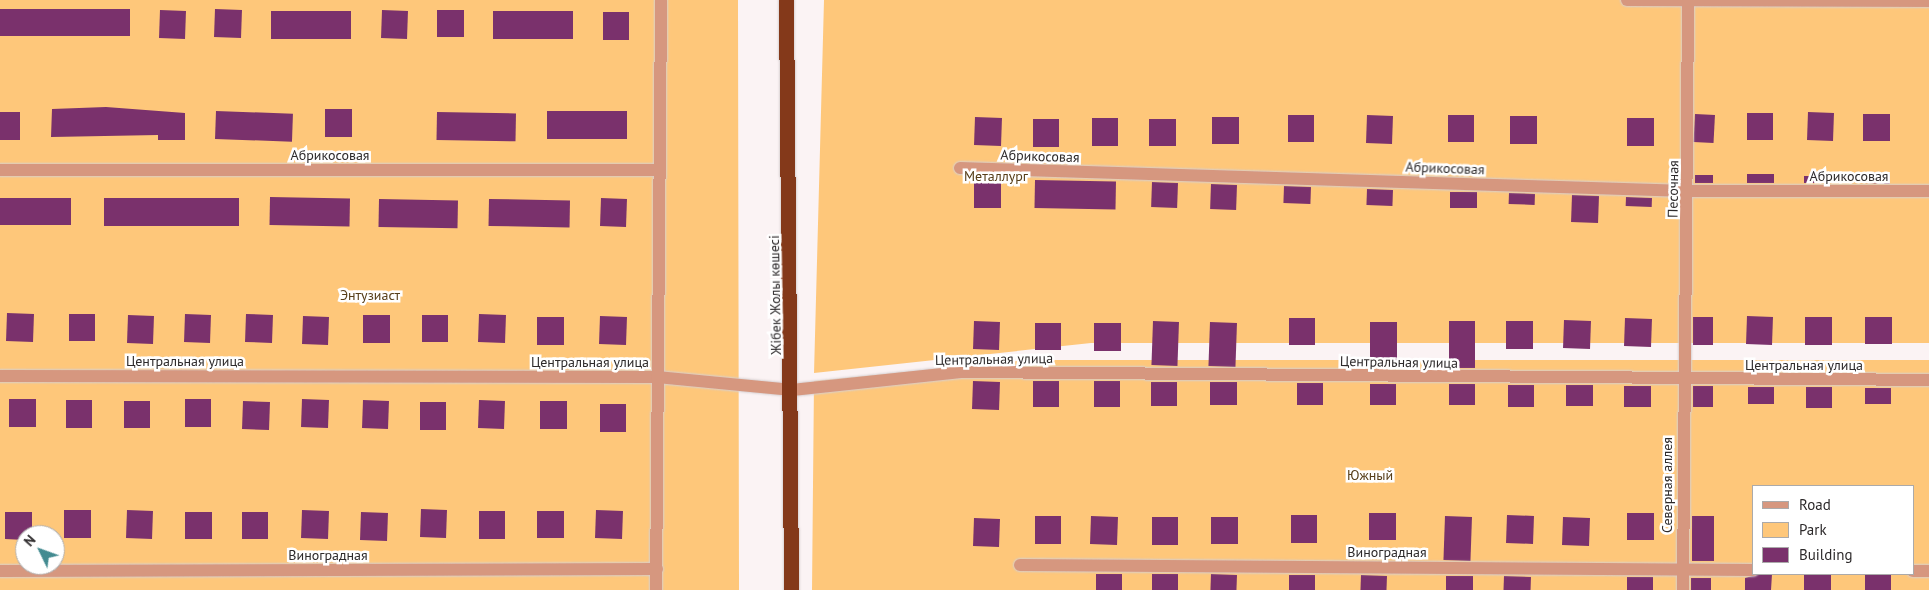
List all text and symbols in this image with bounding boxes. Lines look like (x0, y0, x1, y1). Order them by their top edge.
street label: Абрикосовая (1000, 146, 1080, 166)
street label: Абрикосовая (290, 147, 370, 163)
street label: Абрикосовая (1405, 158, 1485, 178)
street label: Песочная (1664, 160, 1682, 218)
park label: Металлург (964, 168, 1028, 184)
street label: Абрикосовая (1809, 168, 1889, 184)
street label: Жібек Жолы көшесі (766, 235, 784, 355)
park label: Энтузиаст (340, 287, 400, 303)
street label: Центральная улица (935, 350, 1053, 368)
street label: Центральная улица (126, 353, 244, 369)
street label: Центральная улица (1340, 353, 1458, 371)
street label: Центральная улица (531, 354, 649, 370)
street label: Центральная улица (1745, 357, 1863, 373)
street label: Северная аллея (1659, 437, 1675, 533)
park label: Южный (1347, 467, 1393, 483)
legend (1752, 485, 1914, 575)
text: Road (1799, 495, 1831, 514)
text: Park (1799, 520, 1827, 539)
north arrow (15, 525, 65, 575)
text: N (20, 531, 39, 550)
street label: Виноградная (1347, 544, 1427, 560)
text: Building (1799, 545, 1853, 564)
street label: Виноградная (288, 547, 368, 563)

